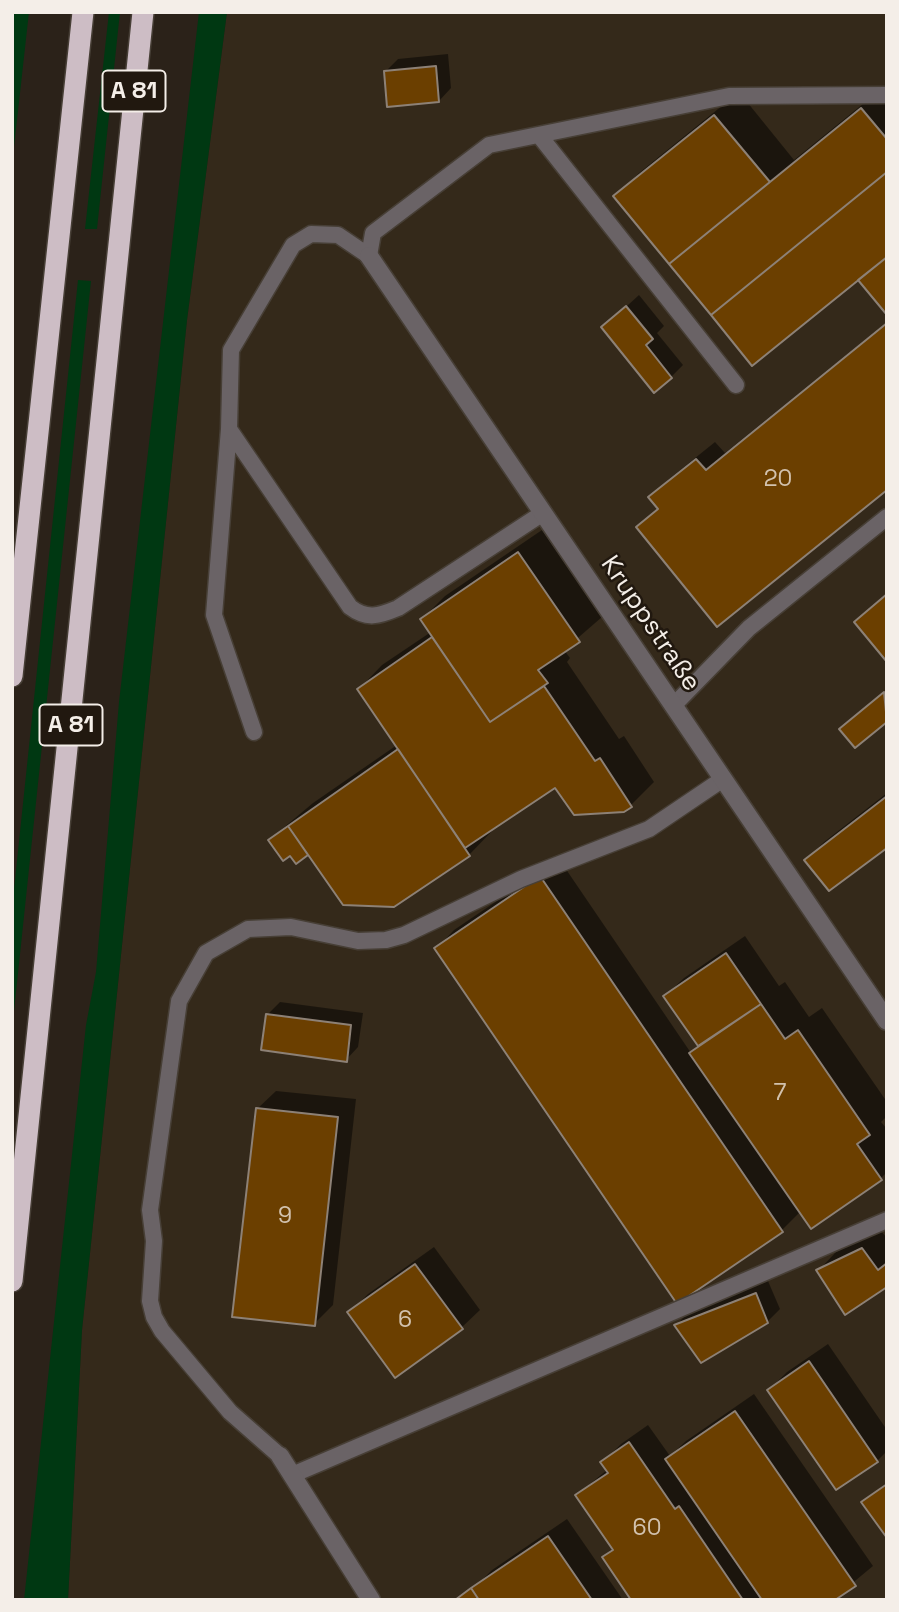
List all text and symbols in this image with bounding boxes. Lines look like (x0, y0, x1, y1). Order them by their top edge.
road number: A 81 (102, 70, 166, 112)
house number: 20 (764, 466, 792, 494)
street label: Kruppstraße (593, 550, 707, 698)
road number: A 81 (40, 704, 102, 746)
house number: 7 (774, 1080, 786, 1108)
house number: 9 (278, 1203, 292, 1231)
house number: 6 (398, 1307, 412, 1335)
house number: 60 (633, 1515, 661, 1543)

